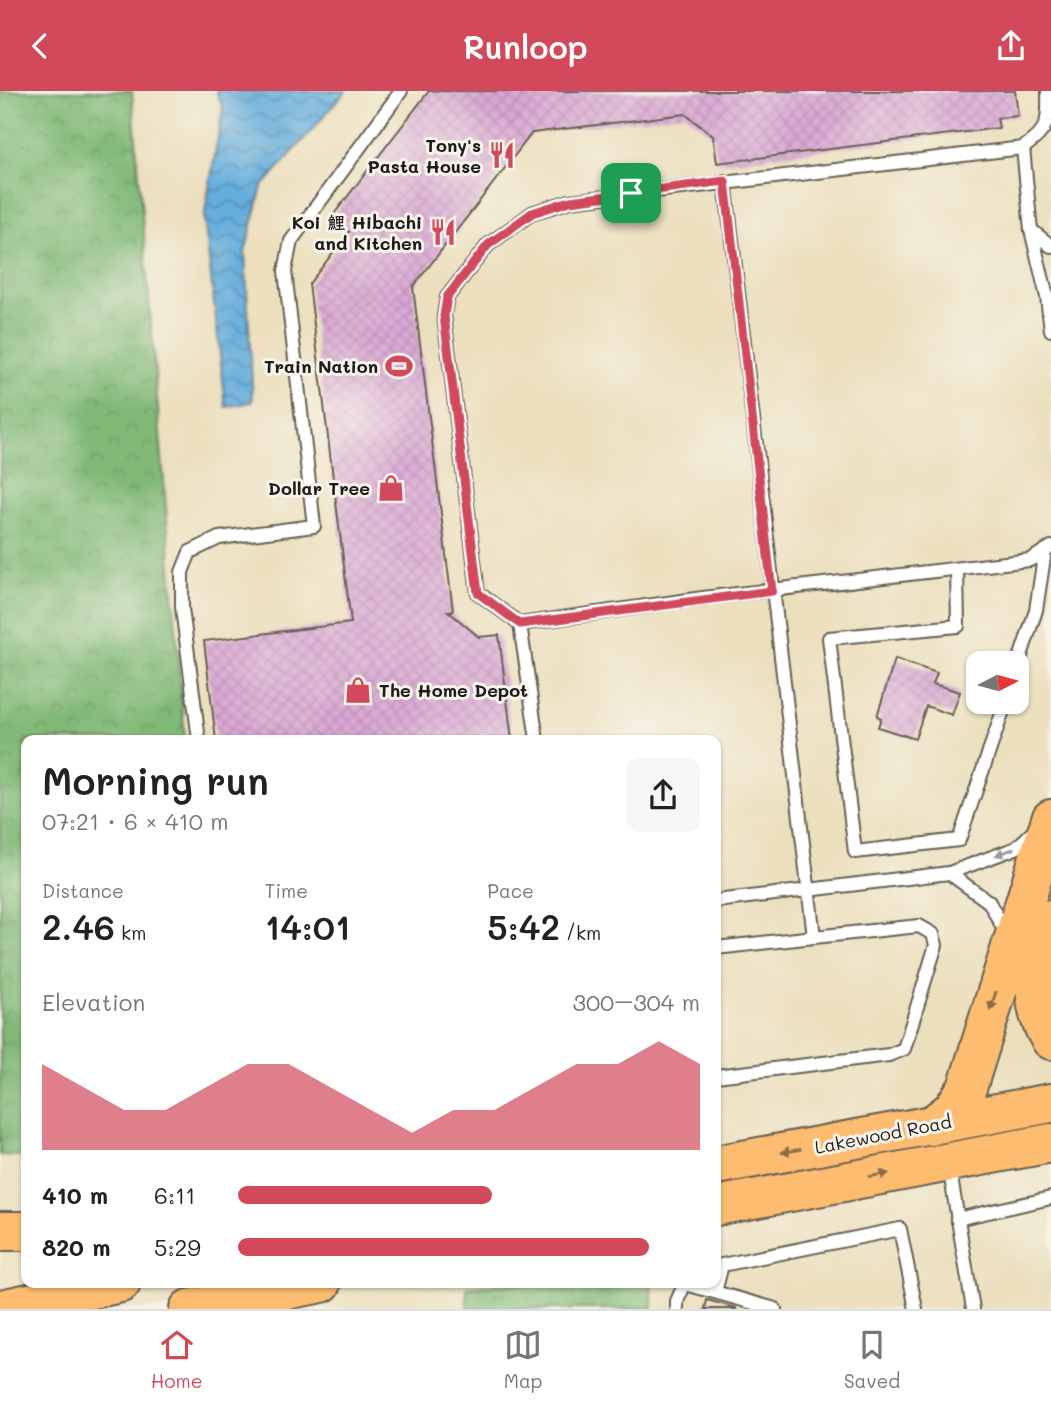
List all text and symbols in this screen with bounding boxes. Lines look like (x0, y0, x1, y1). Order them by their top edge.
text: Runloop (463, 25, 588, 67)
icon: back (21, 27, 59, 65)
icon: share (992, 27, 1030, 65)
place label: Tony's Pasta House (368, 133, 481, 178)
restaurant icon: Tony's Pasta House (487, 140, 517, 170)
pin (601, 163, 661, 223)
icon: arrive (612, 174, 650, 212)
place label: Koi 鯉 Hibachi and Kitchen (292, 210, 422, 255)
restaurant icon: Koi 鯉 Hibachi and Kitchen (428, 217, 458, 247)
sports icon: Train Nation (384, 351, 414, 381)
place label: Train Nation (264, 354, 378, 378)
shop icon: Dollar Tree (376, 473, 406, 503)
place label: Dollar Tree (268, 476, 370, 500)
north arrow (966, 651, 1029, 714)
map controls (966, 651, 1029, 714)
shop icon: The Home Depot (343, 675, 373, 705)
place label: The Home Depot (379, 678, 528, 702)
text: Morning run (42, 755, 269, 805)
button: share (626, 758, 700, 832)
text: 07:21 · 6 × 410 m (42, 806, 229, 836)
one-way arrow (995, 847, 1016, 858)
text: Distance (42, 878, 124, 903)
text: Time (265, 878, 308, 903)
text: Pace (487, 878, 534, 903)
text: 2.46 (42, 903, 115, 949)
text: 14:01 (265, 903, 351, 949)
text: 5:42 (487, 903, 560, 949)
text: km (115, 920, 146, 945)
text: /km (560, 920, 601, 945)
text: Elevation (42, 987, 145, 1017)
text: 300–304 m (572, 987, 700, 1017)
one-way arrow (988, 990, 998, 1011)
street label: Lakewood Road (813, 1109, 953, 1159)
one-way arrow (780, 1146, 802, 1157)
one-way arrow (868, 1170, 890, 1181)
text: 410 m (42, 1180, 108, 1210)
text: 6:11 (154, 1180, 196, 1210)
text: 820 m (42, 1232, 110, 1262)
text: 5:29 (154, 1232, 201, 1262)
tab: Home (151, 1326, 202, 1393)
tab: Map (504, 1326, 543, 1393)
tab: Saved (844, 1326, 900, 1393)

